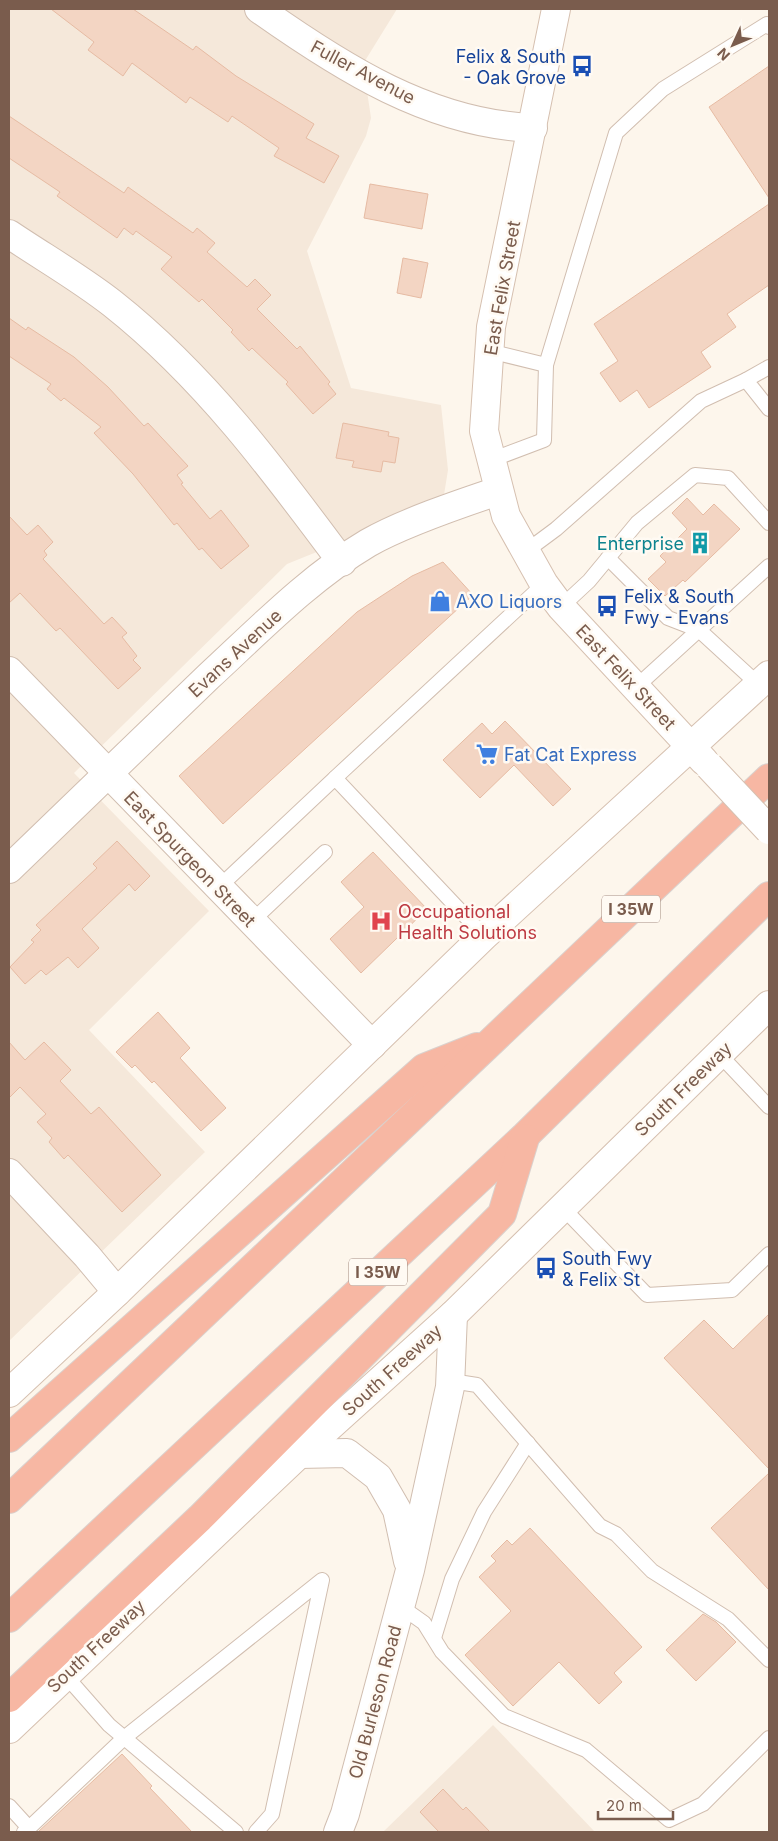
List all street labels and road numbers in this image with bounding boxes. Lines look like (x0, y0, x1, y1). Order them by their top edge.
street label: Fuller Avenue (307, 36, 419, 108)
street label: East Felix Street (480, 219, 524, 357)
street label: Evans Avenue (184, 605, 286, 701)
street label: East Felix Street (572, 620, 680, 734)
street label: East Spurgeon Street (120, 787, 260, 931)
road number: I 35W (602, 896, 660, 922)
street label: South Freeway (630, 1038, 736, 1140)
road number: I 35W (349, 1258, 407, 1286)
street label: South Freeway (338, 1320, 446, 1420)
street label: South Freeway (43, 1595, 149, 1697)
street label: Old Burleson Road (344, 1623, 406, 1781)

